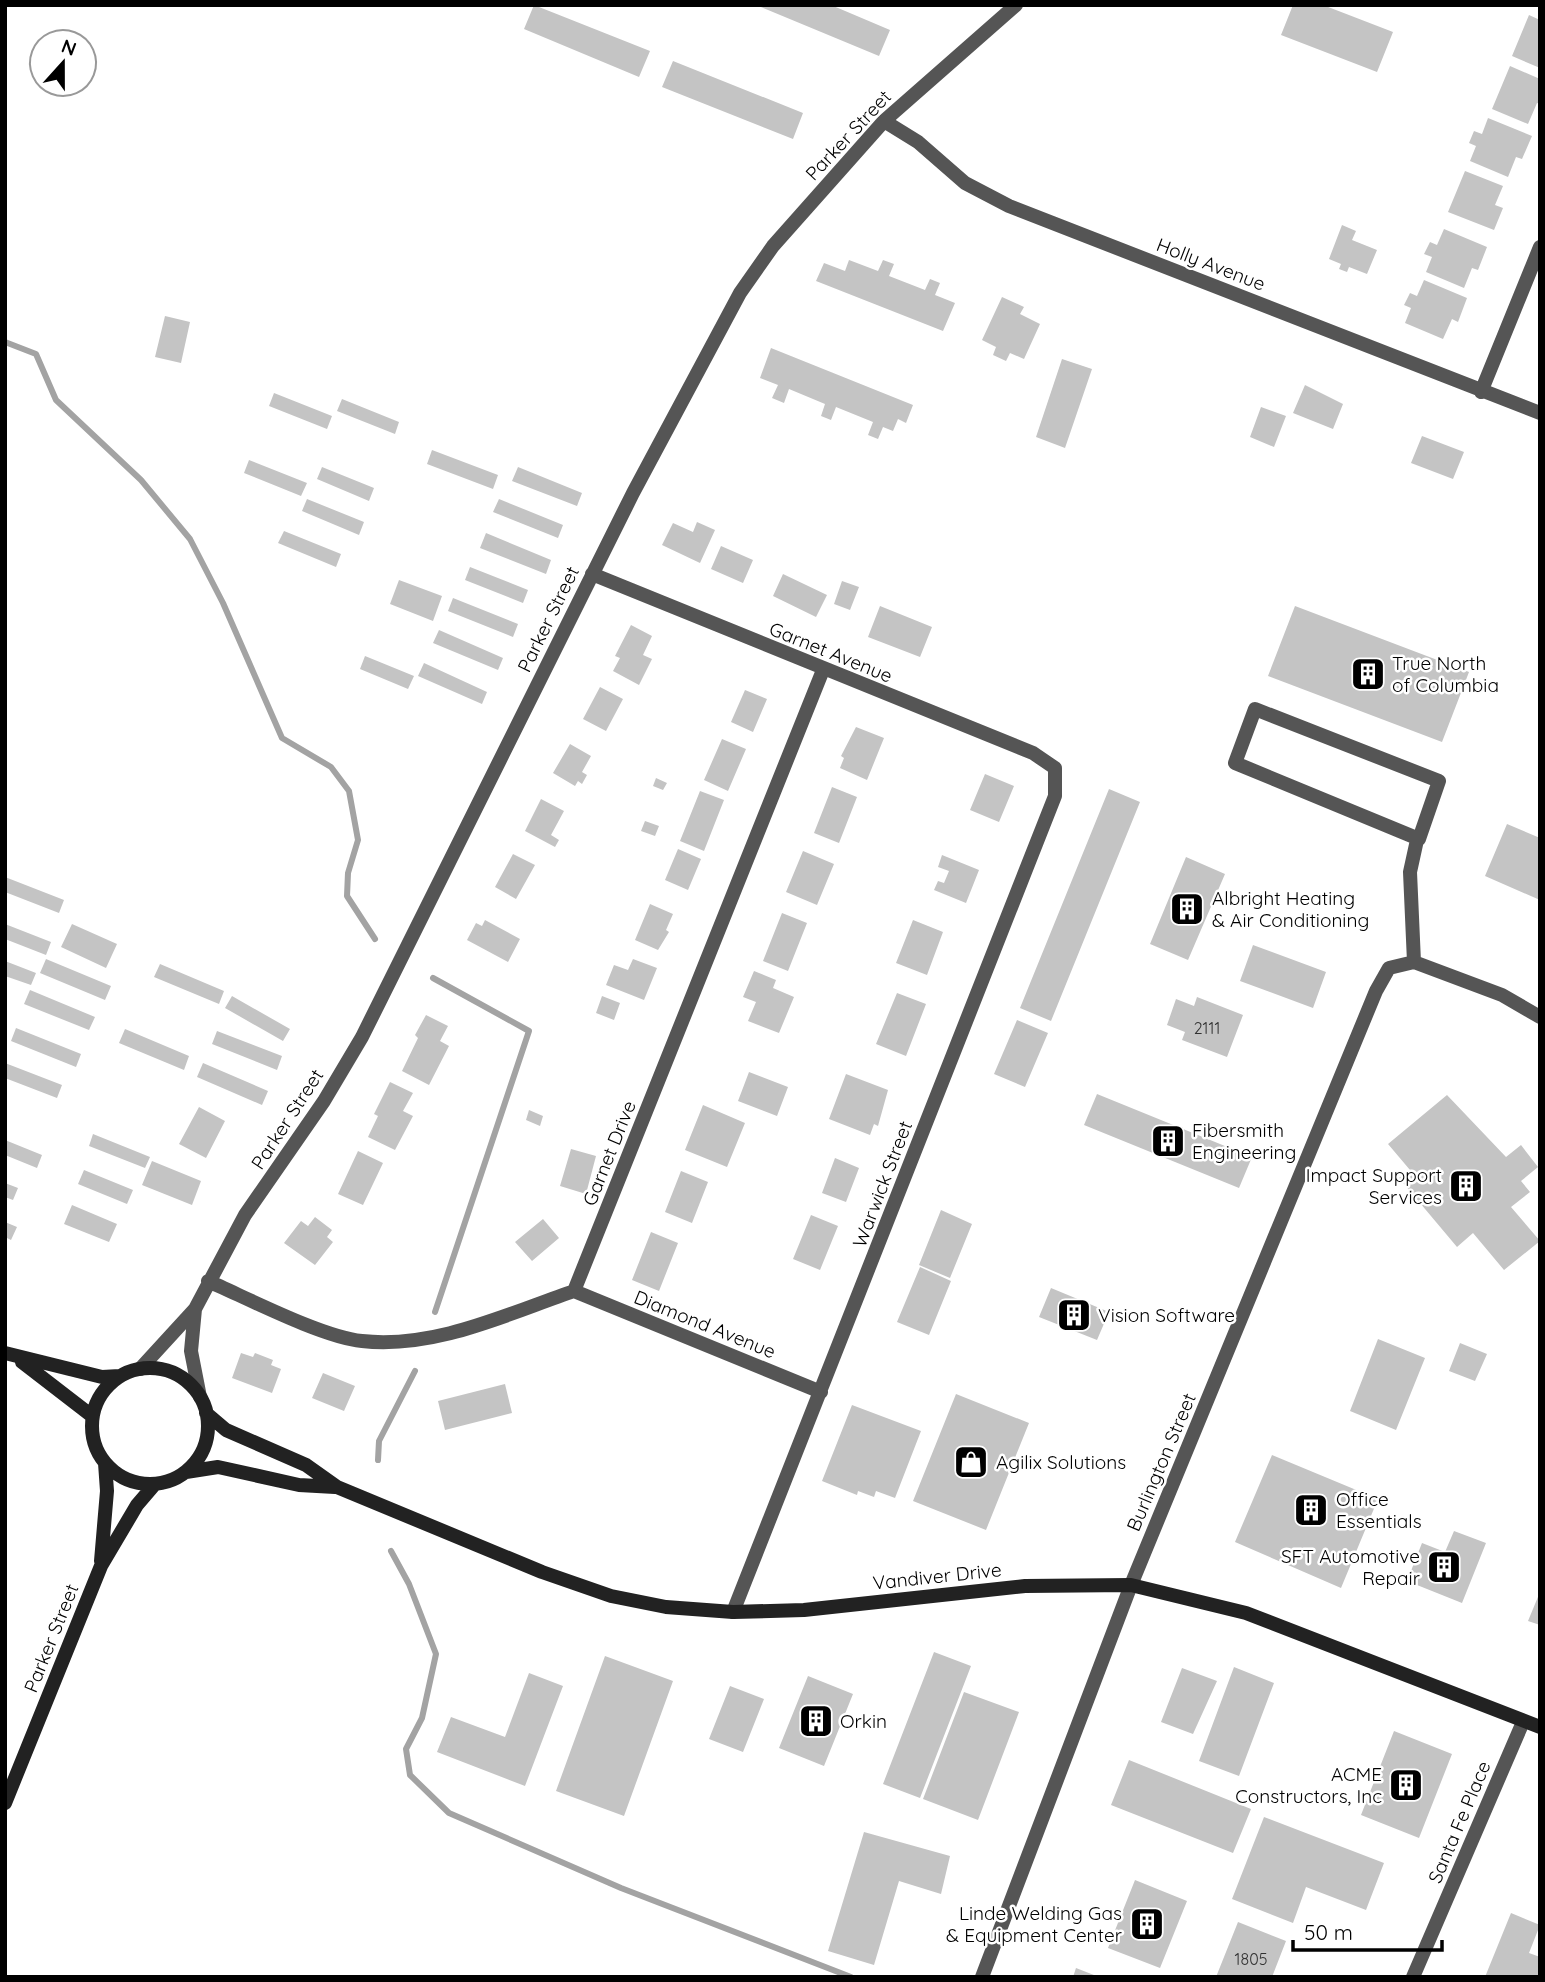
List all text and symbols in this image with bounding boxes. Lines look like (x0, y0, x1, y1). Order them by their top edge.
north arrow (28, 28, 98, 98)
text: N (58, 33, 80, 61)
street label: Parker Street (800, 85, 896, 185)
street label: Holly Avenue (1153, 232, 1269, 296)
street label: Parker Street (512, 562, 584, 676)
street label: Garnet Avenue (766, 616, 896, 688)
place label: True North of Columbia (1392, 651, 1499, 697)
building icon: True North of Columbia (1349, 655, 1387, 693)
place label: Albright Heating & Air Conditioning (1212, 886, 1369, 932)
building icon: Albright Heating & Air Conditioning (1168, 890, 1206, 928)
house number: 2111 (1194, 1018, 1220, 1038)
street label: Parker Street (246, 1064, 328, 1174)
street label: Garnet Drive (577, 1097, 641, 1209)
street label: Warwick Street (847, 1117, 917, 1251)
place label: Fibersmith Engineering (1192, 1118, 1296, 1164)
building icon: Fibersmith Engineering (1149, 1122, 1187, 1160)
place label: Impact Support Services (1306, 1163, 1442, 1209)
building icon: Impact Support Services (1447, 1167, 1485, 1205)
street label: Diamond Avenue (631, 1285, 779, 1363)
building icon: Vision Software (1055, 1296, 1093, 1334)
place label: Vision Software (1098, 1303, 1235, 1327)
street label: Burlington Street (1121, 1389, 1201, 1535)
shop icon: Agilix Solutions (952, 1443, 990, 1481)
place label: Agilix Solutions (996, 1450, 1126, 1474)
place label: Office Essentials (1336, 1487, 1422, 1533)
building icon: Office Essentials (1292, 1491, 1330, 1529)
place label: SFT Automotive Repair (1281, 1544, 1421, 1590)
building icon: SFT Automotive Repair (1425, 1548, 1463, 1586)
street label: Vandiver Drive (871, 1557, 1003, 1595)
street label: Parker Street (18, 1580, 84, 1696)
building icon: Orkin (797, 1702, 835, 1740)
place label: Orkin (840, 1709, 887, 1733)
street label: Santa Fe Place (1422, 1757, 1496, 1887)
place label: ACME Constructors, Inc (1235, 1762, 1382, 1808)
building icon: ACME Constructors, Inc (1387, 1766, 1425, 1804)
place label: Linde Welding Gas & Equipment Center (946, 1901, 1123, 1947)
building icon: Linde Welding Gas & Equipment Center (1128, 1905, 1166, 1943)
scale bar (1293, 1909, 1442, 1953)
text: 50 m (1304, 1919, 1353, 1945)
house number: 1805 (1235, 1949, 1267, 1969)

